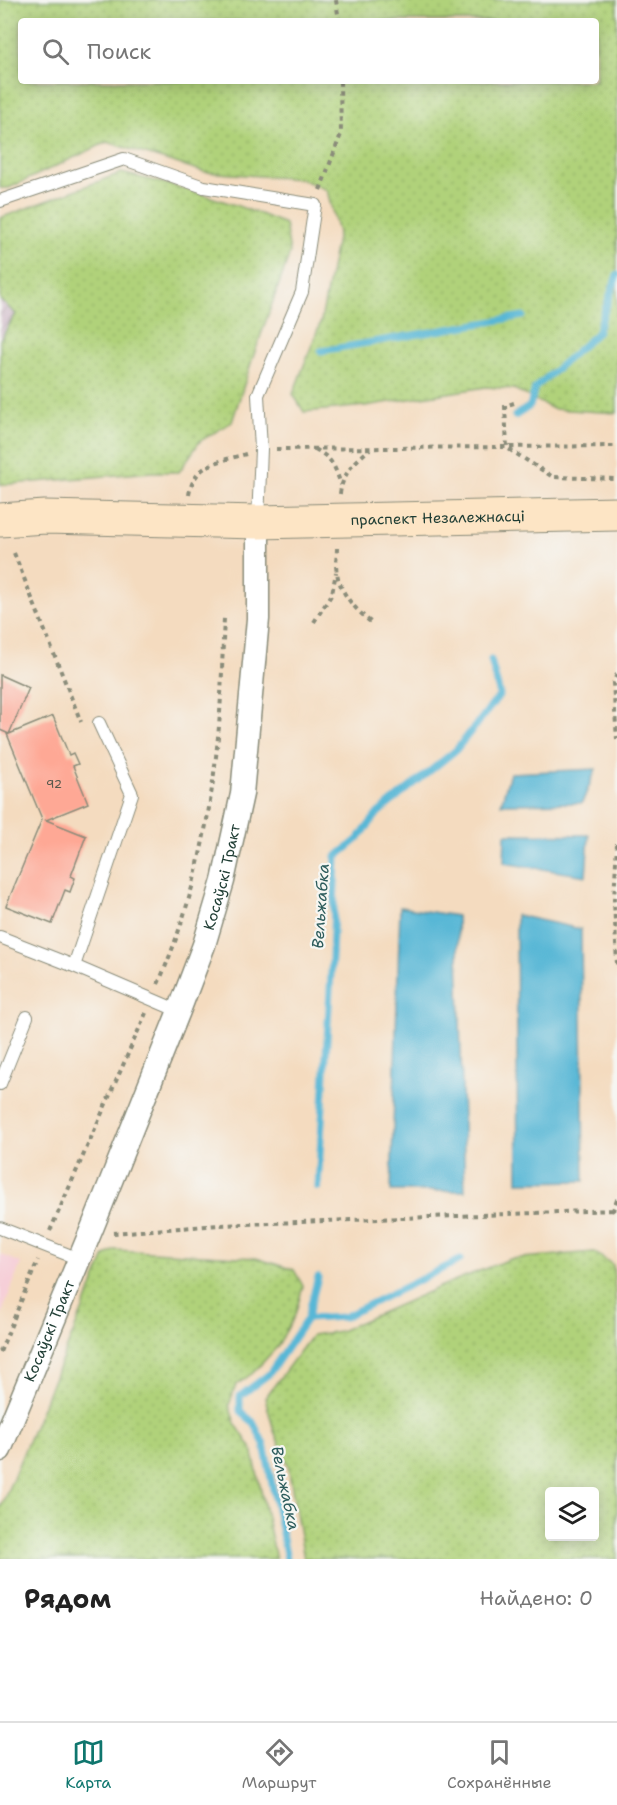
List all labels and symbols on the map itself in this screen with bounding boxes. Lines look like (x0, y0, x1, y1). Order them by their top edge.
street label: праспект Незалежнасці (350, 506, 525, 530)
house number: 92 (46, 776, 62, 792)
street label: Косаўскі Тракт (199, 822, 245, 933)
water label: Вельжабка (307, 863, 334, 949)
street label: Косаўскі Тракт (19, 1276, 80, 1385)
water label: Вельжабка (266, 1444, 305, 1532)

